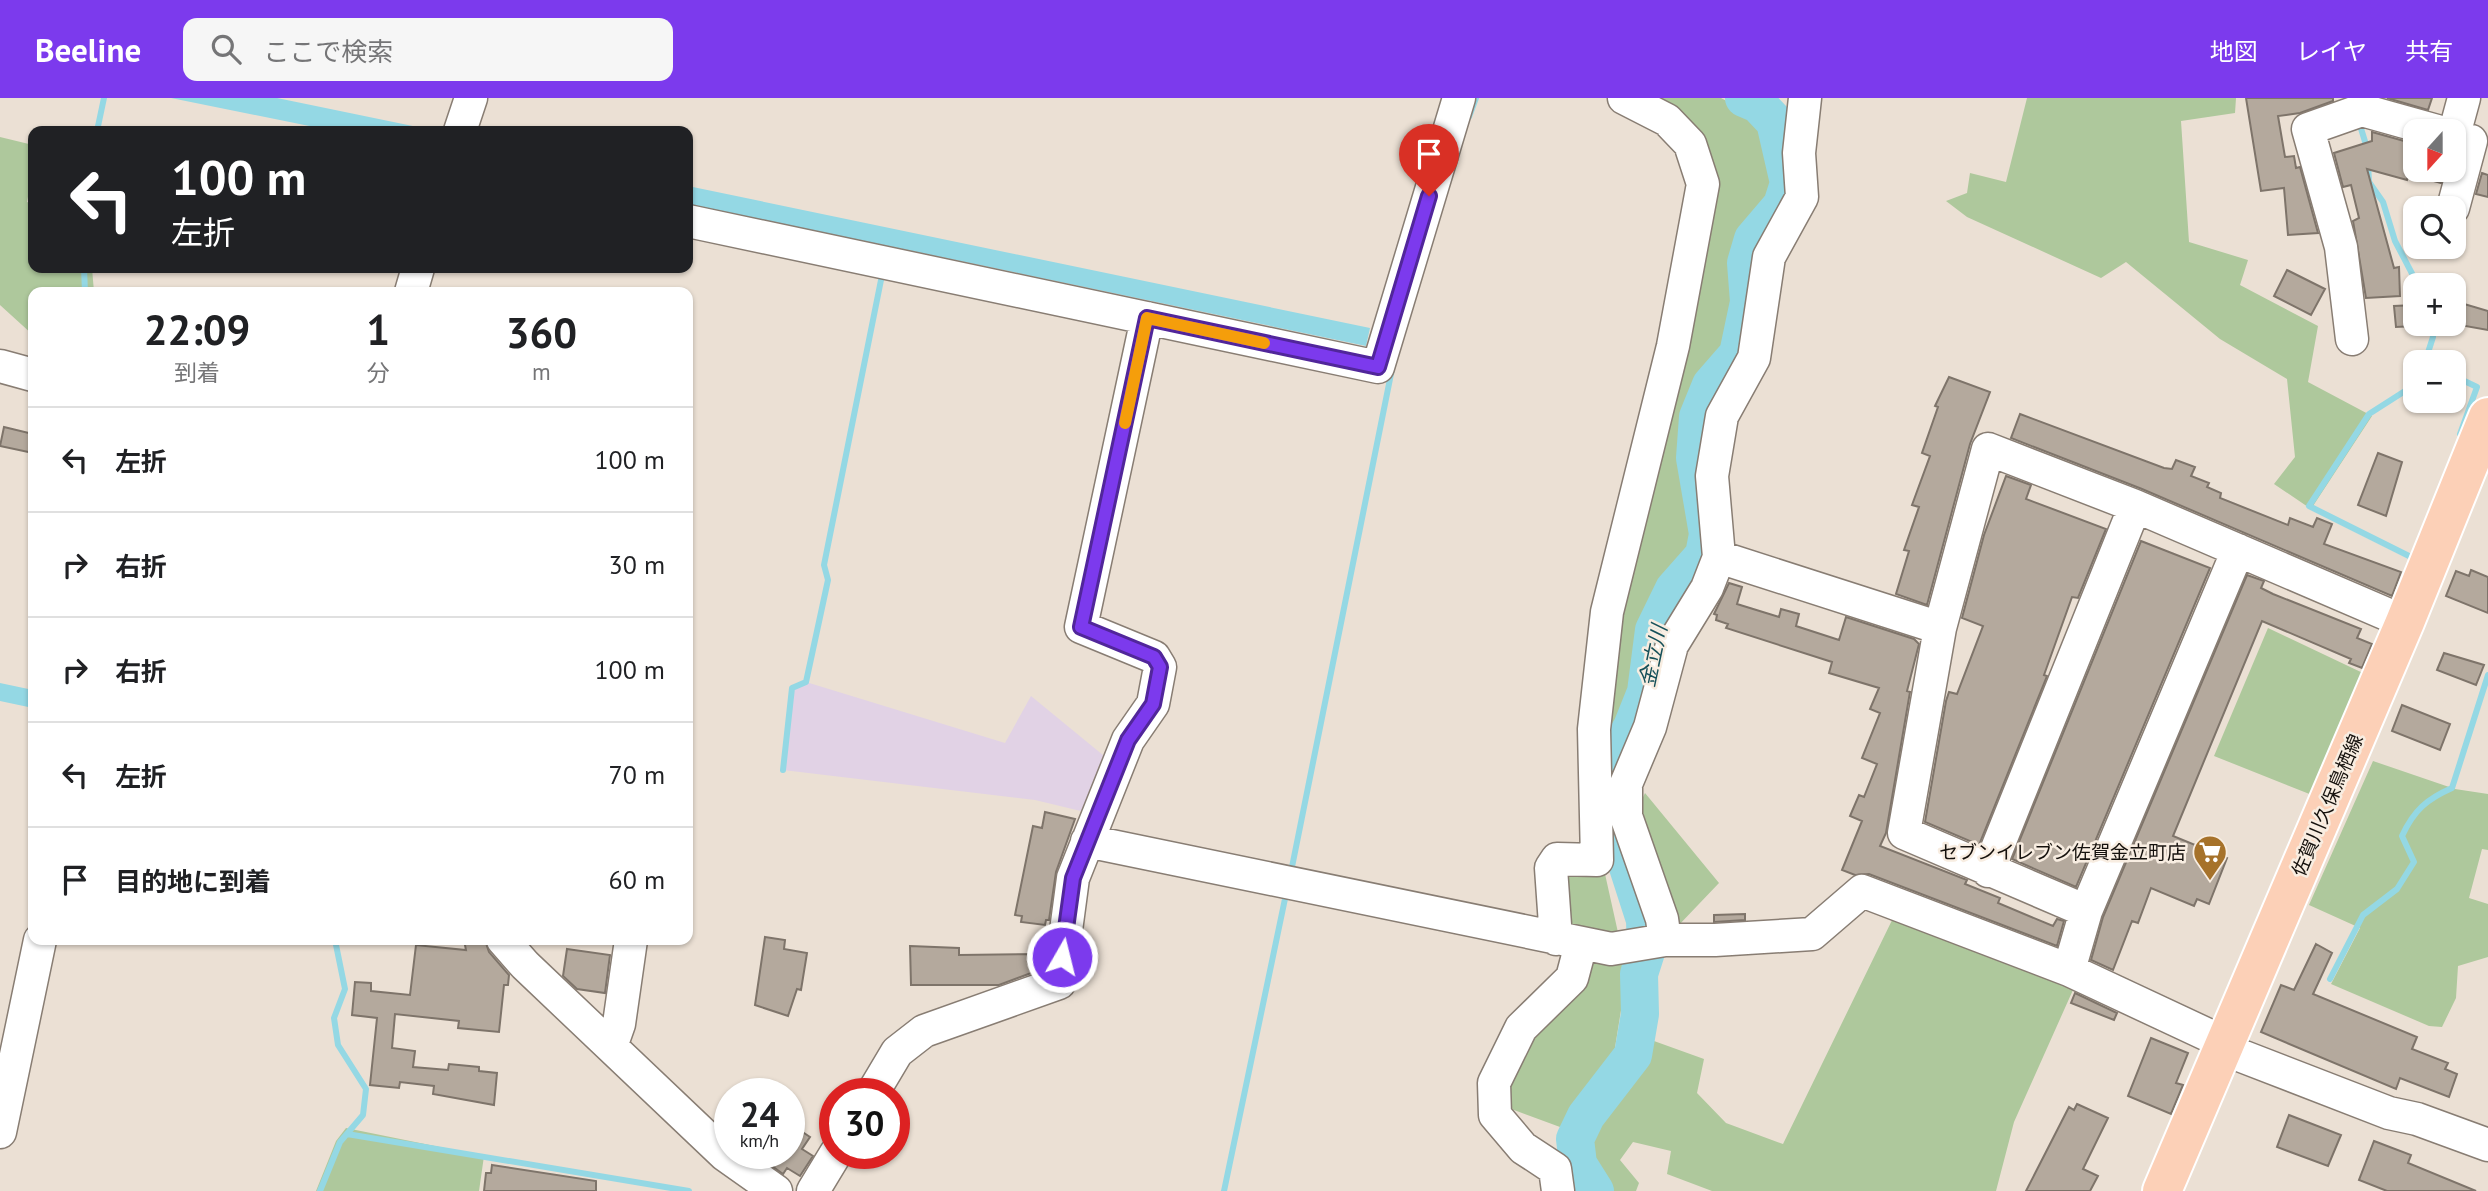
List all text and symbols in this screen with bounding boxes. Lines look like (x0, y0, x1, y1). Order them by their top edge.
search box (183, 18, 673, 81)
text: Beeline (35, 28, 141, 71)
icon: search (207, 30, 245, 68)
text: ここで検索 (263, 35, 393, 68)
text: 地図 (2210, 36, 2258, 67)
text: レイヤ (2296, 36, 2367, 67)
text: 共有 (2405, 36, 2453, 67)
north arrow (2403, 119, 2466, 182)
map controls (2403, 119, 2466, 413)
pin (1399, 124, 1459, 196)
icon: arrive (1410, 135, 1448, 173)
text: 100 m (171, 145, 306, 209)
icon: left (56, 154, 147, 245)
button: search (2403, 196, 2466, 259)
text: 左折 (171, 211, 235, 253)
button: + (2403, 273, 2466, 336)
text: 22:09 (144, 302, 250, 357)
text: 1 (366, 302, 390, 357)
text: 360 (506, 305, 577, 360)
button: − (2403, 350, 2466, 413)
text: m (532, 357, 551, 386)
text: 到着 (174, 358, 220, 387)
text: 分 (367, 358, 390, 387)
icon: left (56, 441, 94, 479)
text: 100 m (594, 443, 665, 476)
text: 左折 (115, 445, 167, 478)
icon: right (56, 546, 94, 584)
text: 30 m (609, 548, 665, 581)
text: 右折 (115, 550, 167, 583)
water label: 金立川 (1633, 620, 1673, 690)
icon: right (56, 651, 94, 689)
text: 100 m (594, 653, 665, 686)
text: 右折 (115, 655, 167, 688)
street label: 佐賀川久保鳥栖線 (2286, 730, 2368, 880)
icon: left (56, 756, 94, 794)
text: 70 m (609, 758, 665, 791)
text: 左折 (115, 760, 167, 793)
supermarket icon: セブンイレブン佐賀金立町店 (2191, 833, 2229, 882)
place label: セブンイレブン佐賀金立町店 (1939, 840, 2186, 864)
icon: arrive (56, 861, 94, 899)
text: 60 m (609, 863, 665, 896)
text: 目的地に到着 (115, 865, 271, 898)
position arrow (1025, 920, 1099, 994)
speed limit sign: 30 (819, 1078, 910, 1169)
text: 24 (740, 1091, 779, 1137)
text: km/h (740, 1129, 779, 1152)

